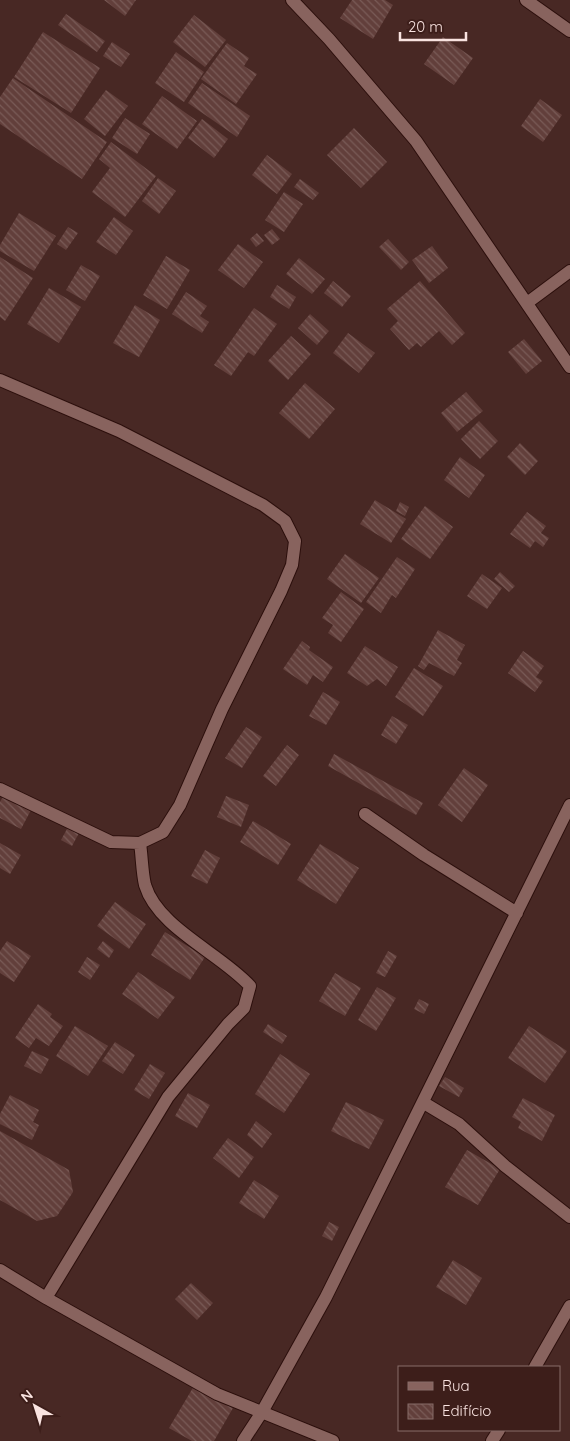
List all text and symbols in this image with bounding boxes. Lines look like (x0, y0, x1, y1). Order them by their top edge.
scale bar (400, 10, 466, 42)
text: 20 m (408, 17, 443, 36)
legend (398, 1366, 560, 1431)
text: Rua (442, 1376, 470, 1395)
north arrow (10, 1381, 60, 1431)
text: N (17, 1386, 36, 1406)
text: Edifício (442, 1401, 491, 1420)

